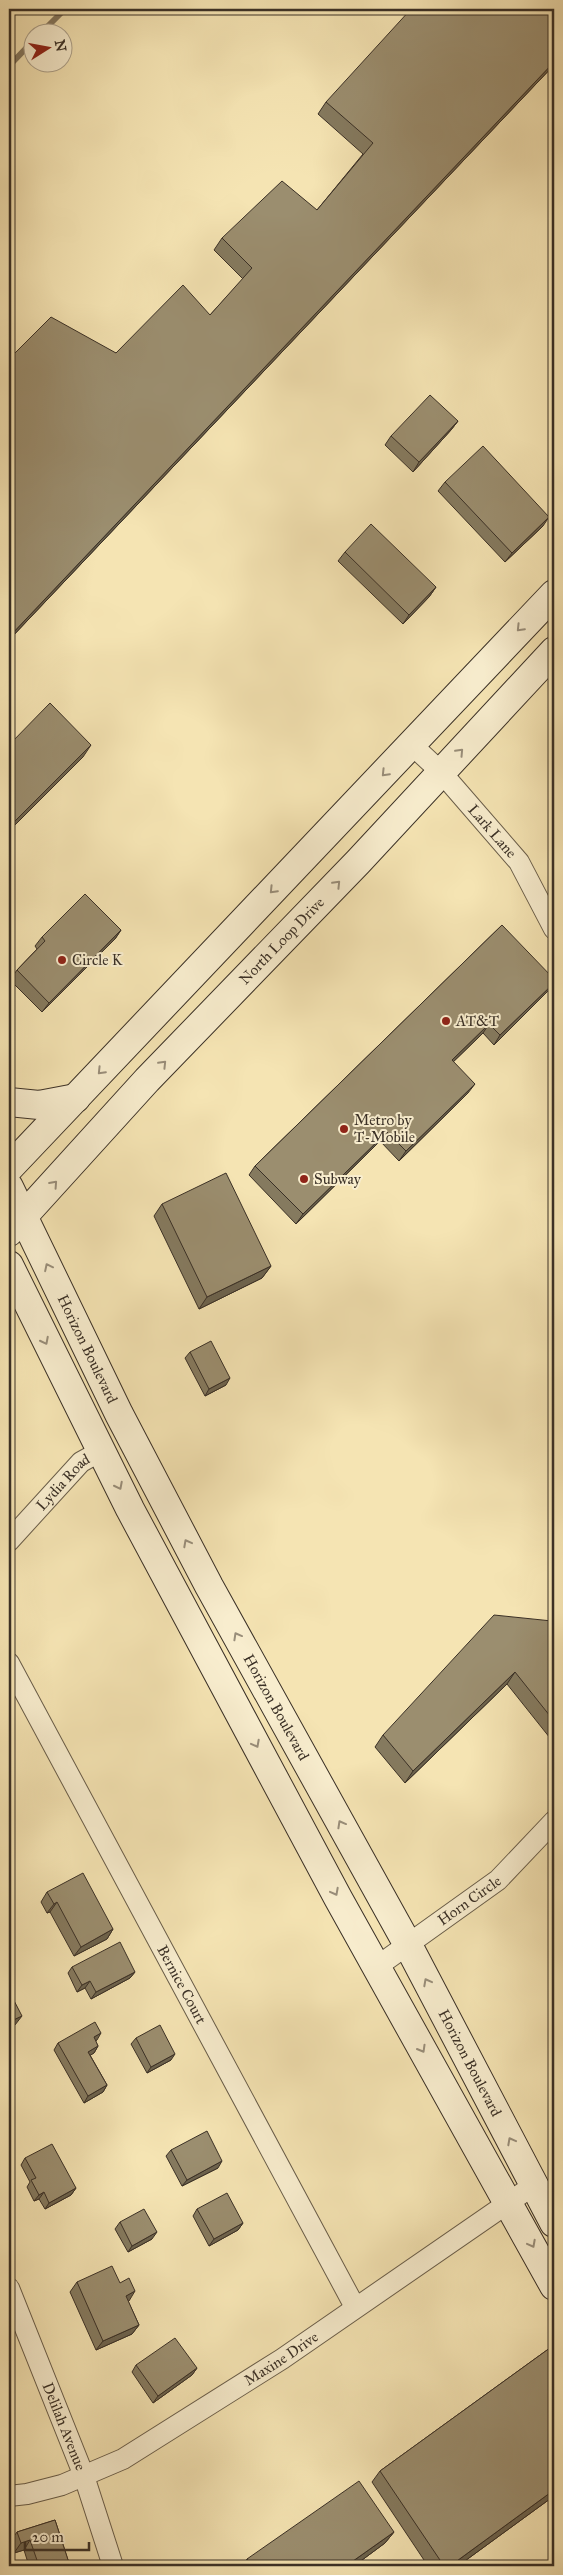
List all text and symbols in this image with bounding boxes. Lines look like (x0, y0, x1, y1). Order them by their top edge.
north arrow (22, 22, 72, 72)
text: N (51, 38, 70, 53)
one-way arrow (517, 622, 526, 631)
one-way arrow (454, 749, 463, 758)
one-way arrow (382, 767, 391, 776)
street label: Lark Lane (464, 801, 520, 862)
one-way arrow (331, 880, 340, 889)
one-way arrow (270, 885, 279, 894)
street label: North Loop Drive (235, 893, 328, 988)
place label: Circle K (72, 951, 123, 969)
marker: Circle K (56, 954, 68, 966)
place label: AT&T (455, 1012, 499, 1030)
marker: AT&T (440, 1015, 452, 1027)
one-way arrow (157, 1060, 166, 1069)
one-way arrow (98, 1066, 107, 1075)
place label: Metro by T-Mobile (354, 1111, 415, 1146)
marker: Metro by T-Mobile (338, 1123, 350, 1135)
place label: Subway (314, 1170, 362, 1188)
marker: Subway (298, 1173, 310, 1185)
one-way arrow (48, 1180, 57, 1189)
one-way arrow (43, 1263, 54, 1272)
street label: Horizon Boulevard (54, 1292, 122, 1407)
one-way arrow (39, 1335, 49, 1344)
street label: Lydia Road (32, 1450, 93, 1514)
one-way arrow (112, 1480, 122, 1489)
one-way arrow (183, 1539, 193, 1548)
one-way arrow (233, 1632, 243, 1641)
street label: Horizon Boulevard (240, 1651, 313, 1764)
one-way arrow (250, 1739, 260, 1748)
one-way arrow (337, 1821, 347, 1830)
street label: Horn Circle (434, 1872, 505, 1929)
one-way arrow (329, 1886, 339, 1895)
street label: Bernice Court (153, 1942, 211, 2028)
one-way arrow (423, 1978, 433, 1987)
street label: Horizon Boulevard (434, 2006, 506, 2120)
one-way arrow (415, 2044, 425, 2053)
one-way arrow (507, 2138, 517, 2147)
one-way arrow (525, 2238, 535, 2247)
street label: Maxine Drive (241, 2328, 322, 2389)
street label: Delilah Avenue (39, 2380, 90, 2473)
scale bar (25, 2520, 89, 2552)
text: 20 m (32, 2528, 64, 2546)

